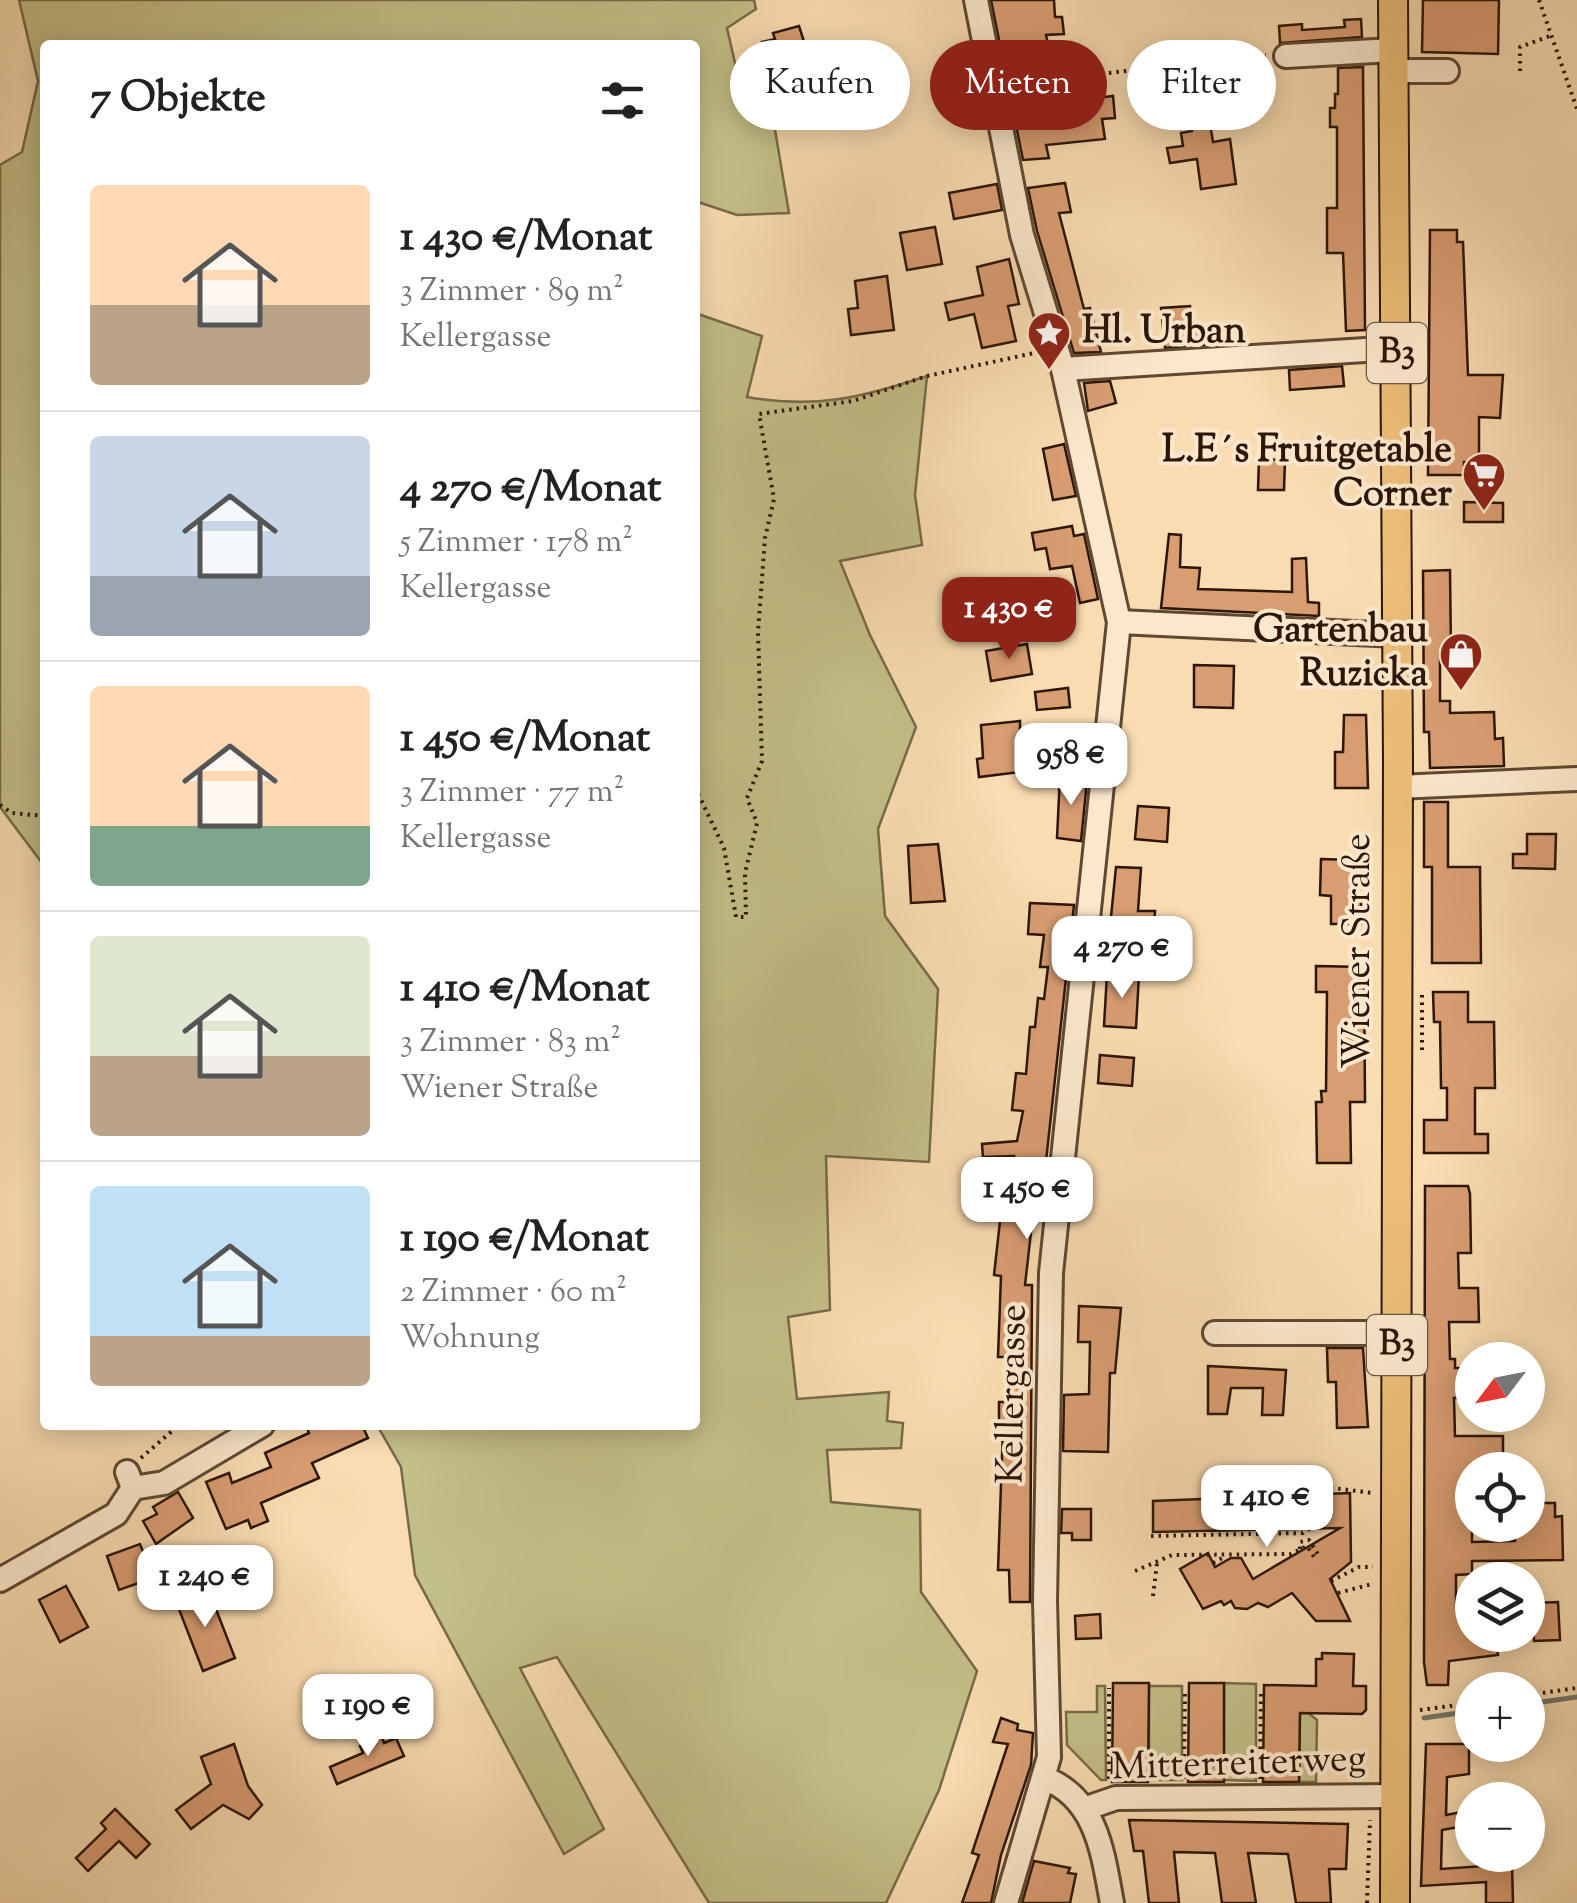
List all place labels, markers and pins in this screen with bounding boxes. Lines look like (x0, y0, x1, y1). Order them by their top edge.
place label: Hl. Urban (1082, 306, 1246, 360)
place icon: Hl. Urban (1026, 310, 1072, 371)
place label: L.E´s Fruitgetable Corner (1162, 425, 1453, 523)
supermarket icon: L.E´s Fruitgetable Corner (1461, 451, 1507, 512)
pin: 1 430 € (917, 577, 1101, 662)
place label: Gartenbau Ruzicka (1253, 605, 1428, 703)
shop icon: Gartenbau Ruzicka (1438, 631, 1484, 692)
pin: 958 € (1001, 723, 1141, 808)
pin: 4 270 € (1030, 916, 1214, 1001)
pin: 1 450 € (935, 1157, 1119, 1242)
pin: 1 410 € (1175, 1465, 1359, 1550)
pin: 1 240 € (113, 1545, 297, 1630)
pin: 1 190 € (276, 1674, 460, 1759)

